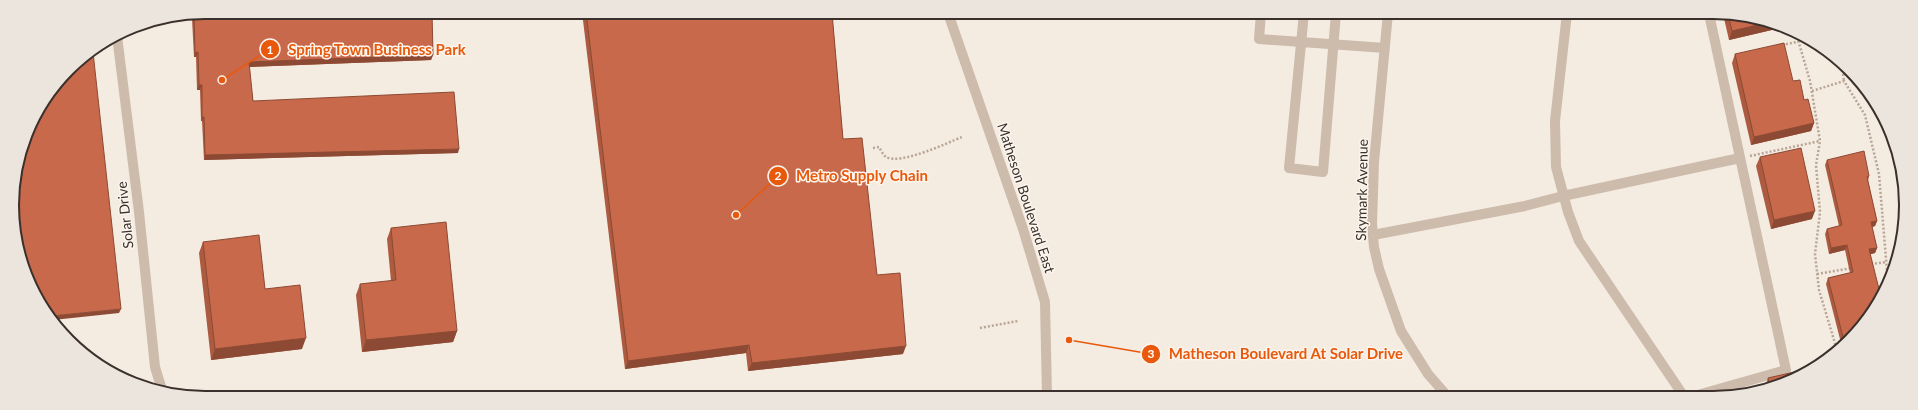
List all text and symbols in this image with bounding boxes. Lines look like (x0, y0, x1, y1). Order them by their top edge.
callout: Spring Town Business Park (260, 36, 474, 63)
text: Spring Town Business Park (288, 40, 467, 58)
text: 1 (267, 42, 274, 57)
street label: Matheson Boulevard East (994, 121, 1059, 275)
street label: Skymark Avenue (1352, 139, 1371, 241)
callout: Metro Supply Chain (768, 162, 936, 189)
text: Metro Supply Chain (796, 166, 928, 184)
text: 2 (775, 168, 782, 183)
street label: Solar Drive (113, 181, 136, 250)
callout: Matheson Boulevard At Solar Drive (1141, 340, 1412, 367)
text: Matheson Boulevard At Solar Drive (1169, 344, 1403, 362)
text: 3 (1148, 346, 1155, 361)

